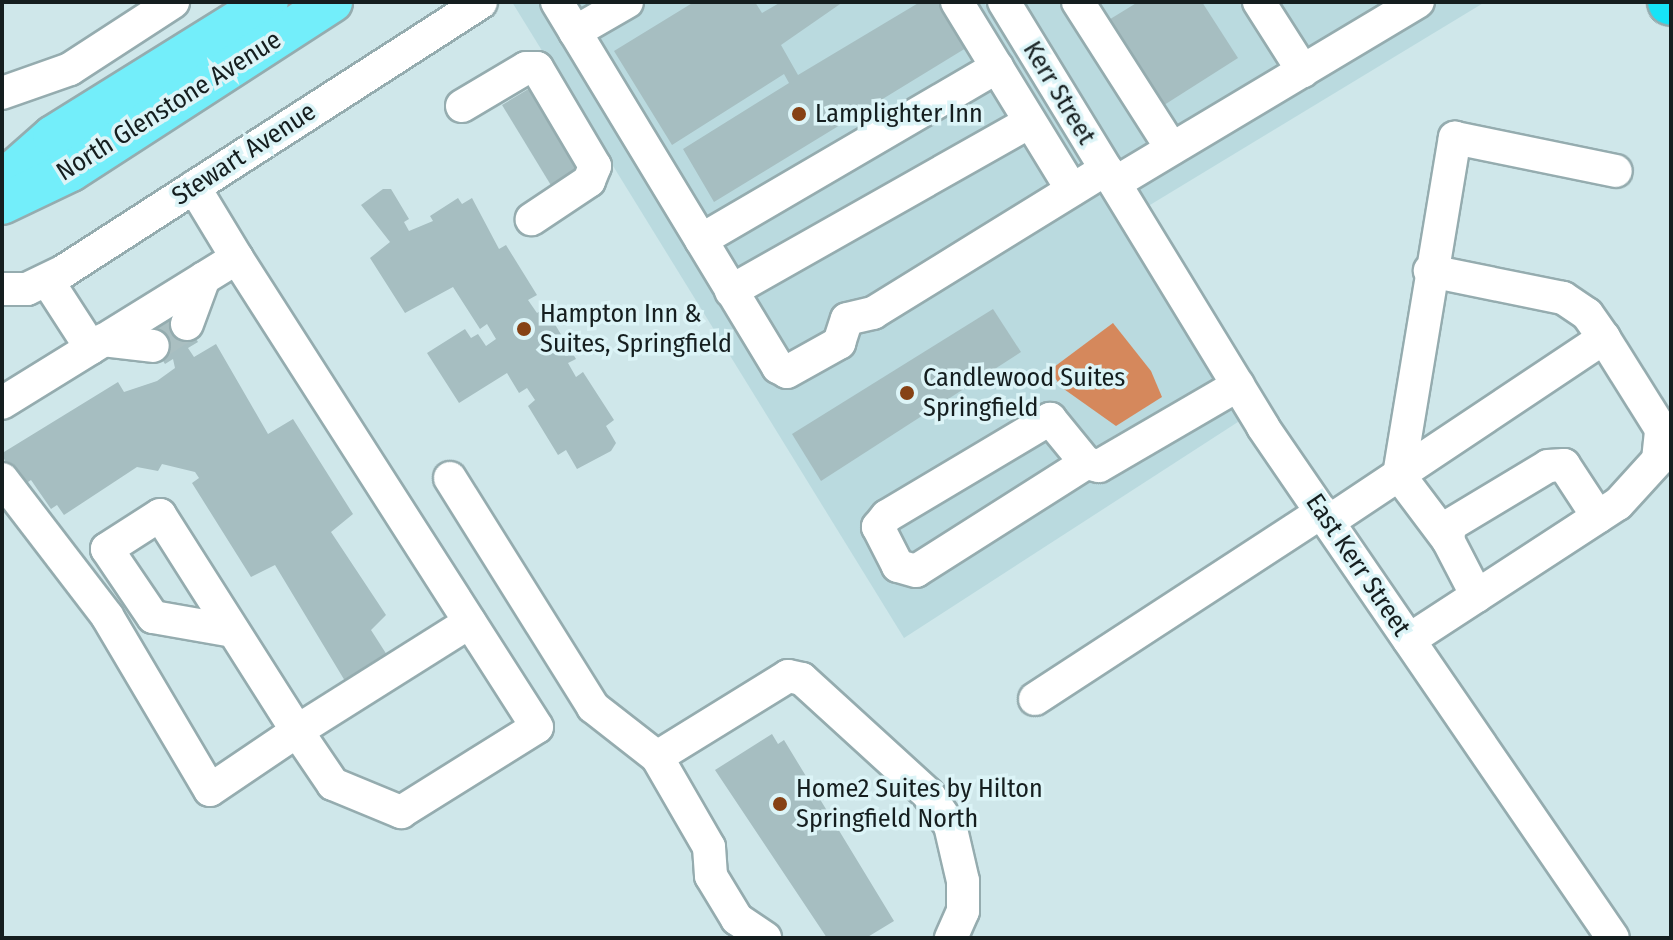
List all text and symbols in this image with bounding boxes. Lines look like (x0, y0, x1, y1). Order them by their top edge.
street label: North Glenstone Avenue (51, 24, 287, 188)
street label: Kerr Street (1016, 36, 1102, 150)
street label: Stewart Avenue (166, 96, 322, 212)
place label: Lamplighter Inn (815, 98, 983, 130)
marker: Lamplighter Inn (790, 105, 808, 123)
place label: Hampton Inn & Suites, Springfield (540, 298, 732, 360)
marker: Hampton Inn & Suites, Springfield (515, 320, 533, 338)
place label: Candlewood Suites Springfield (923, 362, 1125, 424)
marker: Candlewood Suites Springfield (898, 384, 916, 402)
street label: East Kerr Street (1299, 488, 1417, 642)
place label: Home2 Suites by Hilton Springfield North (796, 773, 1043, 834)
marker: Home2 Suites by Hilton Springfield North (771, 795, 789, 813)

